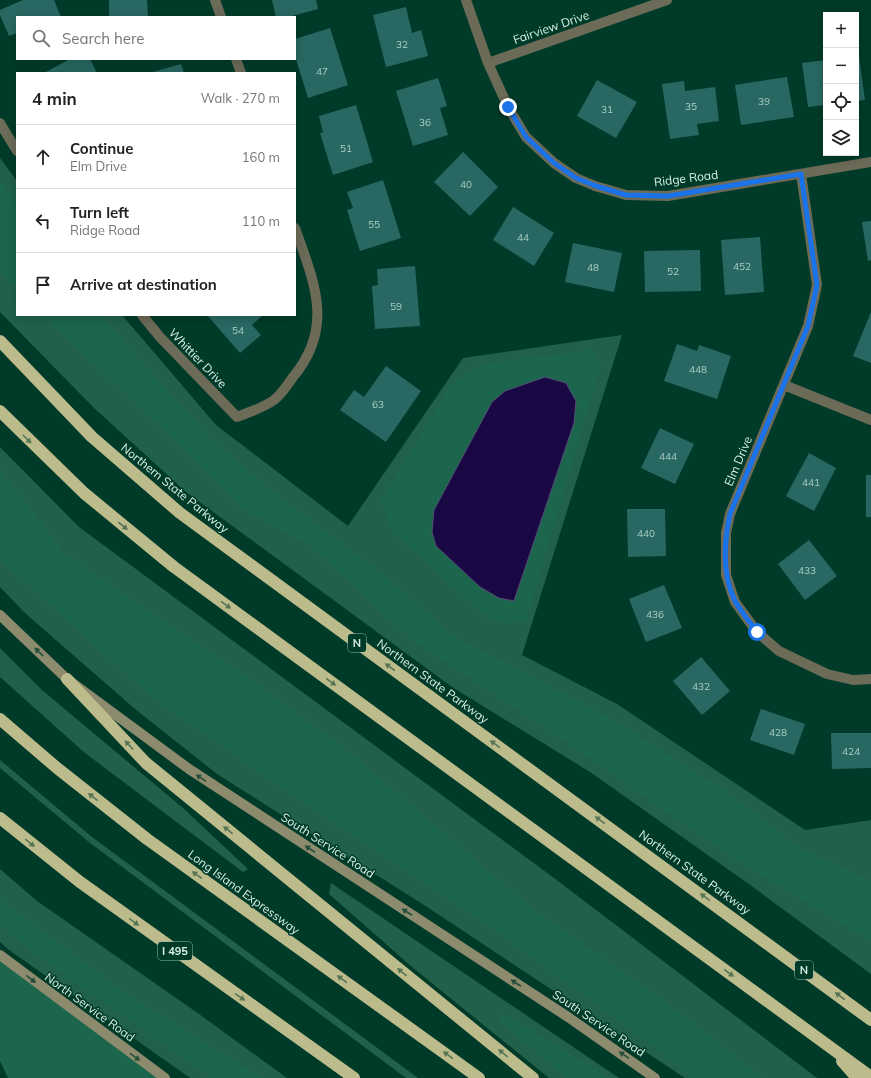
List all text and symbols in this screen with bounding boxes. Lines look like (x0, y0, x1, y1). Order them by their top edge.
street label: Fairview Drive (511, 7, 591, 47)
map controls (823, 12, 859, 156)
button: + (823, 12, 859, 48)
search box (16, 16, 296, 60)
icon: search (30, 27, 52, 49)
text: Search here (62, 29, 144, 48)
house number: 32 (396, 38, 408, 51)
button: − (823, 48, 859, 84)
house number: 47 (316, 65, 328, 78)
button: locate (823, 84, 859, 120)
text: 4 min (32, 88, 77, 109)
text: Walk · 270 m (201, 90, 280, 106)
house number: 39 (758, 95, 770, 108)
route end (499, 98, 517, 116)
house number: 35 (685, 100, 697, 113)
house number: 31 (601, 103, 613, 116)
house number: 36 (419, 116, 431, 129)
button: layers (823, 120, 859, 156)
text: Continue (70, 139, 133, 158)
house number: 51 (340, 142, 352, 155)
icon: ahead (32, 146, 54, 168)
text: 160 m (242, 149, 280, 165)
text: Elm Drive (70, 158, 127, 174)
street label: Ridge Road (653, 167, 719, 189)
house number: 40 (460, 178, 472, 191)
text: Turn left (70, 203, 129, 222)
icon: left (32, 210, 54, 232)
text: 110 m (242, 213, 280, 229)
house number: 55 (368, 218, 380, 231)
text: Ridge Road (70, 222, 140, 238)
house number: 44 (517, 231, 529, 244)
house number: 452 (733, 260, 751, 273)
house number: 48 (587, 261, 599, 274)
house number: 52 (667, 265, 679, 278)
icon: arrive (32, 274, 54, 296)
text: Arrive at destination (70, 275, 217, 294)
house number: 59 (390, 300, 402, 313)
house number: 54 (232, 324, 244, 337)
street label: Whittier Drive (166, 325, 230, 391)
house number: 448 (689, 363, 707, 376)
house number: 63 (372, 398, 384, 411)
one-way arrow (22, 434, 32, 443)
street label: Elm Drive (721, 434, 755, 488)
street label: Northern State Parkway (118, 440, 232, 536)
house number: 444 (659, 450, 677, 463)
house number: 441 (802, 476, 820, 489)
one-way arrow (118, 522, 129, 531)
house number: 440 (637, 527, 655, 540)
house number: 433 (798, 564, 816, 577)
one-way arrow (221, 601, 232, 610)
house number: 436 (646, 608, 664, 621)
route start (748, 623, 766, 641)
road number: N (348, 634, 366, 652)
street label: Northern State Parkway (374, 635, 492, 727)
one-way arrow (33, 648, 44, 657)
one-way arrow (384, 663, 395, 671)
one-way arrow (326, 678, 337, 686)
house number: 432 (692, 680, 710, 693)
house number: 428 (769, 726, 787, 739)
one-way arrow (489, 739, 500, 748)
one-way arrow (125, 740, 134, 750)
house number: 424 (842, 745, 860, 758)
one-way arrow (195, 774, 207, 781)
one-way arrow (88, 793, 99, 802)
street label: South Service Road (278, 809, 378, 881)
one-way arrow (594, 816, 605, 824)
one-way arrow (222, 826, 233, 834)
street label: Northern State Parkway (636, 826, 754, 918)
one-way arrow (25, 838, 36, 847)
one-way arrow (304, 845, 316, 852)
street label: Long Island Expressway (185, 846, 303, 938)
one-way arrow (192, 871, 202, 879)
one-way arrow (699, 893, 710, 901)
one-way arrow (402, 908, 412, 916)
one-way arrow (128, 918, 139, 926)
road number: I 495 (158, 942, 192, 960)
road number: N (795, 961, 813, 979)
one-way arrow (396, 967, 407, 976)
one-way arrow (724, 968, 735, 977)
street label: North Service Road (42, 969, 138, 1045)
one-way arrow (25, 975, 36, 984)
one-way arrow (337, 975, 347, 983)
one-way arrow (511, 979, 521, 987)
street label: South Service Road (550, 986, 648, 1060)
one-way arrow (834, 992, 845, 1001)
one-way arrow (234, 993, 245, 1001)
one-way arrow (497, 1049, 508, 1058)
one-way arrow (442, 1051, 453, 1059)
one-way arrow (619, 1051, 629, 1059)
one-way arrow (130, 1053, 141, 1061)

